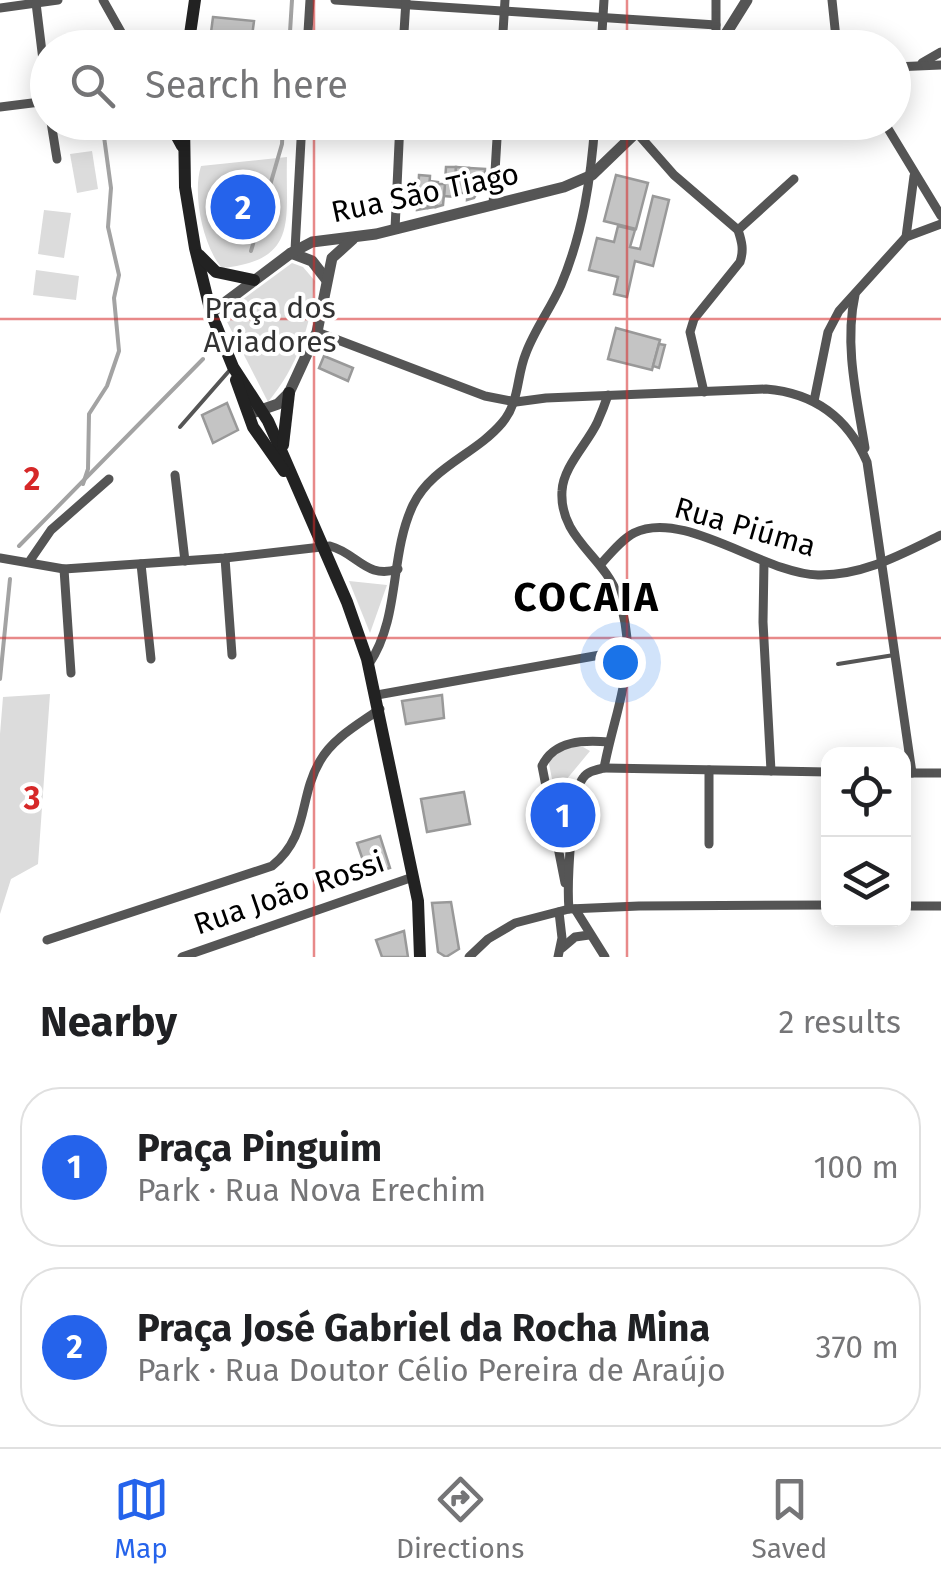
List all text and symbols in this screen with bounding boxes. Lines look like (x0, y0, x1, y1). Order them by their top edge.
search box (30, 30, 911, 140)
icon: search (65, 58, 120, 113)
text: Search here (145, 62, 348, 108)
street label: Rua São Tiago (328, 156, 522, 230)
pin: 2 (210, 170, 276, 244)
park label: Praça dos Aviadores (203, 290, 337, 360)
text: 2 (24, 460, 40, 498)
street label: Rua Piúma (670, 490, 820, 564)
district label: COCAIA (514, 574, 660, 622)
your location (595, 637, 646, 688)
map controls (821, 747, 911, 927)
button: locate (821, 747, 911, 837)
pin: 1 (530, 778, 596, 852)
text: 3 (23, 779, 40, 817)
button: layers (821, 837, 911, 927)
street label: Rua João Rossi (189, 844, 389, 942)
text: Nearby (40, 997, 177, 1047)
text: 2 results (778, 1003, 901, 1041)
text: Praça Pinguim (137, 1125, 382, 1171)
text: 1 (67, 1148, 82, 1186)
text: 100 m (814, 1148, 899, 1186)
text: Park · Rua Nova Erechim (137, 1171, 486, 1209)
text: Praça José Gabriel da Rocha Mina (137, 1305, 710, 1351)
text: 2 (66, 1328, 83, 1366)
text: 370 m (816, 1328, 899, 1366)
text: Park · Rua Doutor Célio Pereira de Araújo (137, 1351, 726, 1389)
tab: Map (114, 1472, 169, 1565)
tab: Directions (396, 1472, 524, 1565)
tab: Saved (752, 1472, 827, 1565)

